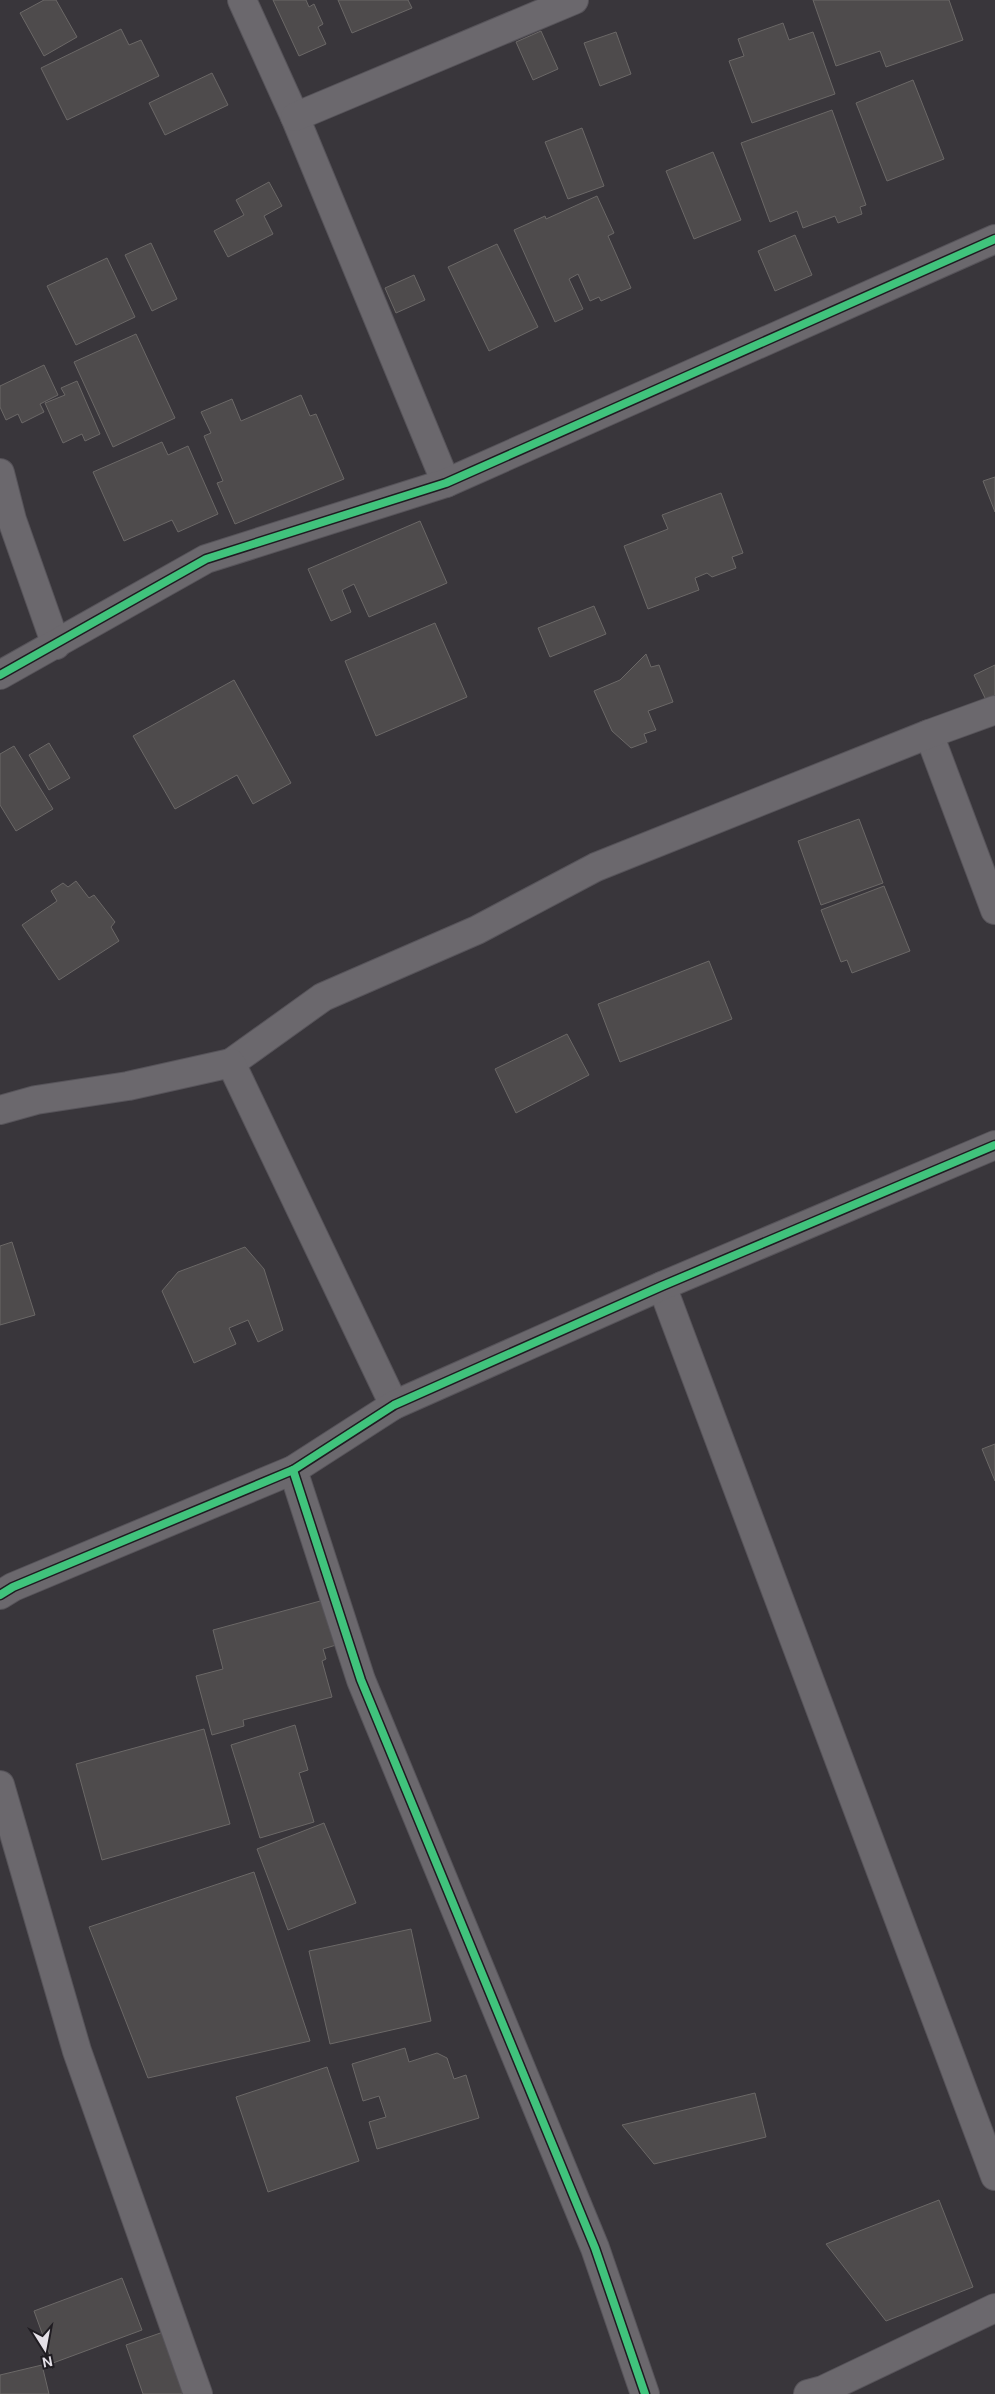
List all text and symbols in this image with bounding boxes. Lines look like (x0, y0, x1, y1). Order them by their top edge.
north arrow (20, 2324, 70, 2374)
text: N (41, 2352, 54, 2372)

